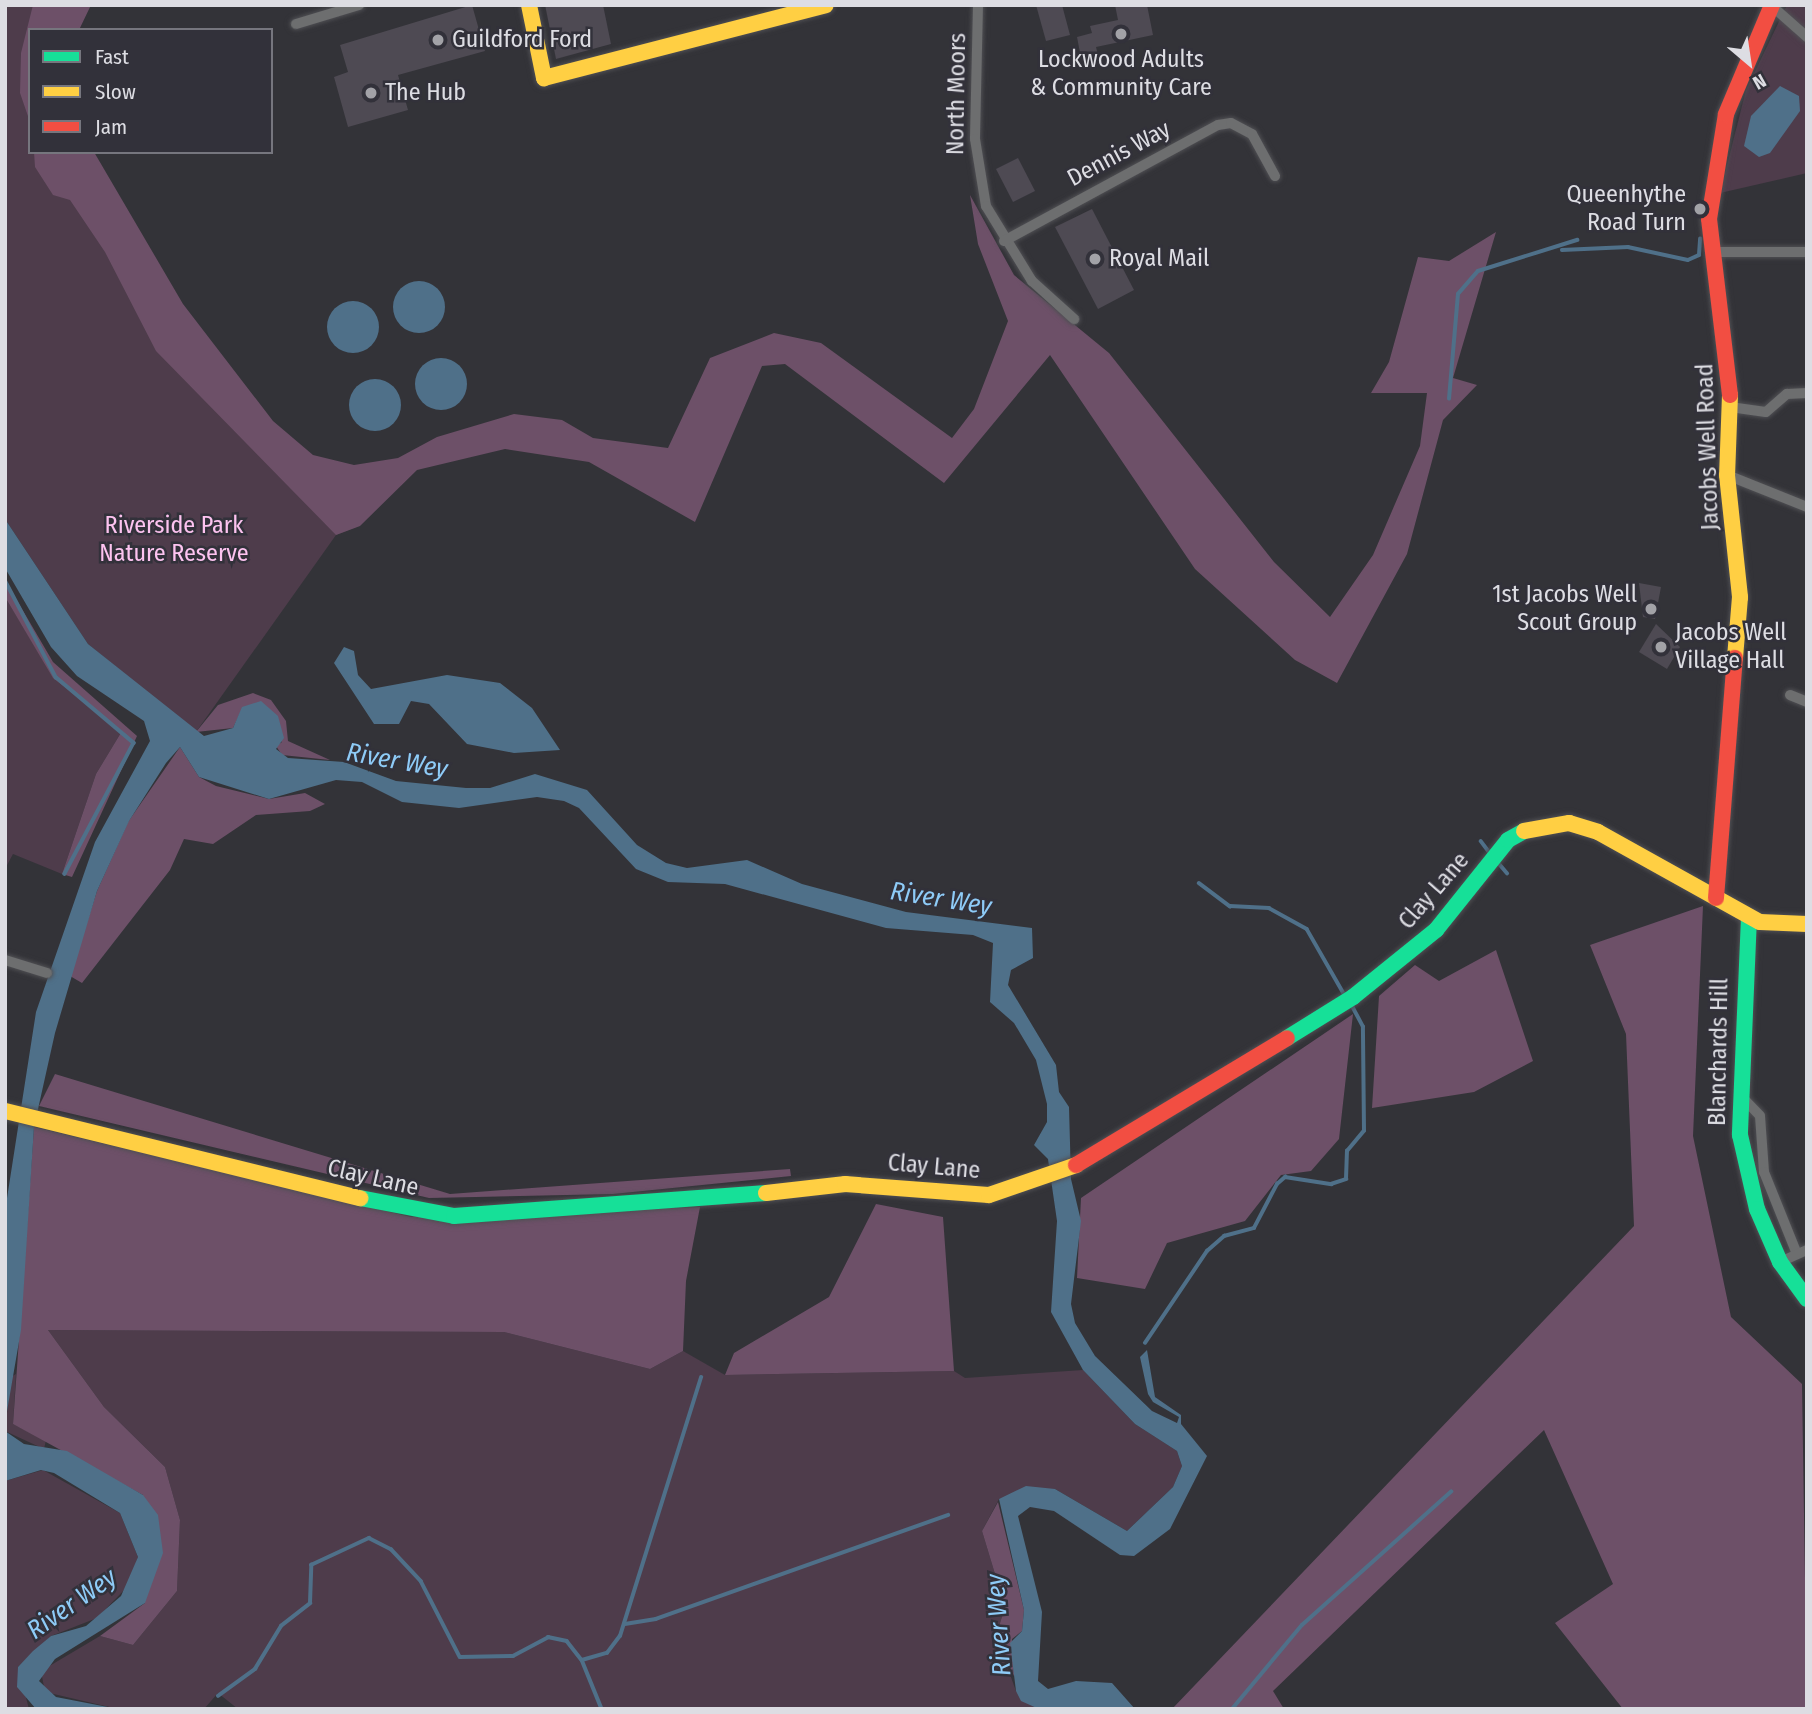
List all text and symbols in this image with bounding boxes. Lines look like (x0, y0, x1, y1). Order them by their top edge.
place label: Guildford Ford (452, 26, 592, 54)
marker: Lockwood Adults & Community Care (1113, 26, 1129, 42)
legend (28, 28, 273, 154)
north arrow (1714, 28, 1784, 98)
marker: Guildford Ford (430, 32, 446, 48)
street label: North Moors (942, 33, 972, 155)
text: Fast (95, 44, 129, 70)
place label: Lockwood Adults & Community Care (1030, 46, 1212, 102)
text: N (1749, 69, 1770, 95)
text: Slow (95, 79, 136, 105)
place label: The Hub (385, 79, 466, 107)
marker: The Hub (363, 85, 379, 101)
text: Jam (95, 114, 127, 140)
street label: Dennis Way (1063, 115, 1175, 193)
place label: Queenhythe Road Turn (1566, 181, 1686, 237)
marker: Queenhythe Road Turn (1692, 201, 1708, 217)
place label: Royal Mail (1109, 245, 1209, 273)
marker: Royal Mail (1087, 251, 1103, 267)
street label: Jacobs Well Road (1691, 363, 1725, 531)
park label: Riverside Park Nature Reserve (99, 512, 249, 568)
place label: 1st Jacobs Well Scout Group (1492, 581, 1637, 637)
marker: 1st Jacobs Well Scout Group (1643, 601, 1659, 617)
place label: Jacobs Well Village Hall (1675, 619, 1787, 675)
marker: Jacobs Well Village Hall (1653, 639, 1669, 655)
water label: River Wey (344, 737, 450, 785)
street label: Clay Lane (1393, 847, 1475, 935)
water label: River Wey (888, 876, 994, 922)
street label: Blanchards Hill (1703, 978, 1735, 1126)
street label: Clay Lane (887, 1149, 981, 1185)
street label: Clay Lane (325, 1154, 421, 1202)
water label: River Wey (21, 1562, 123, 1646)
water label: River Wey (980, 1573, 1018, 1677)

